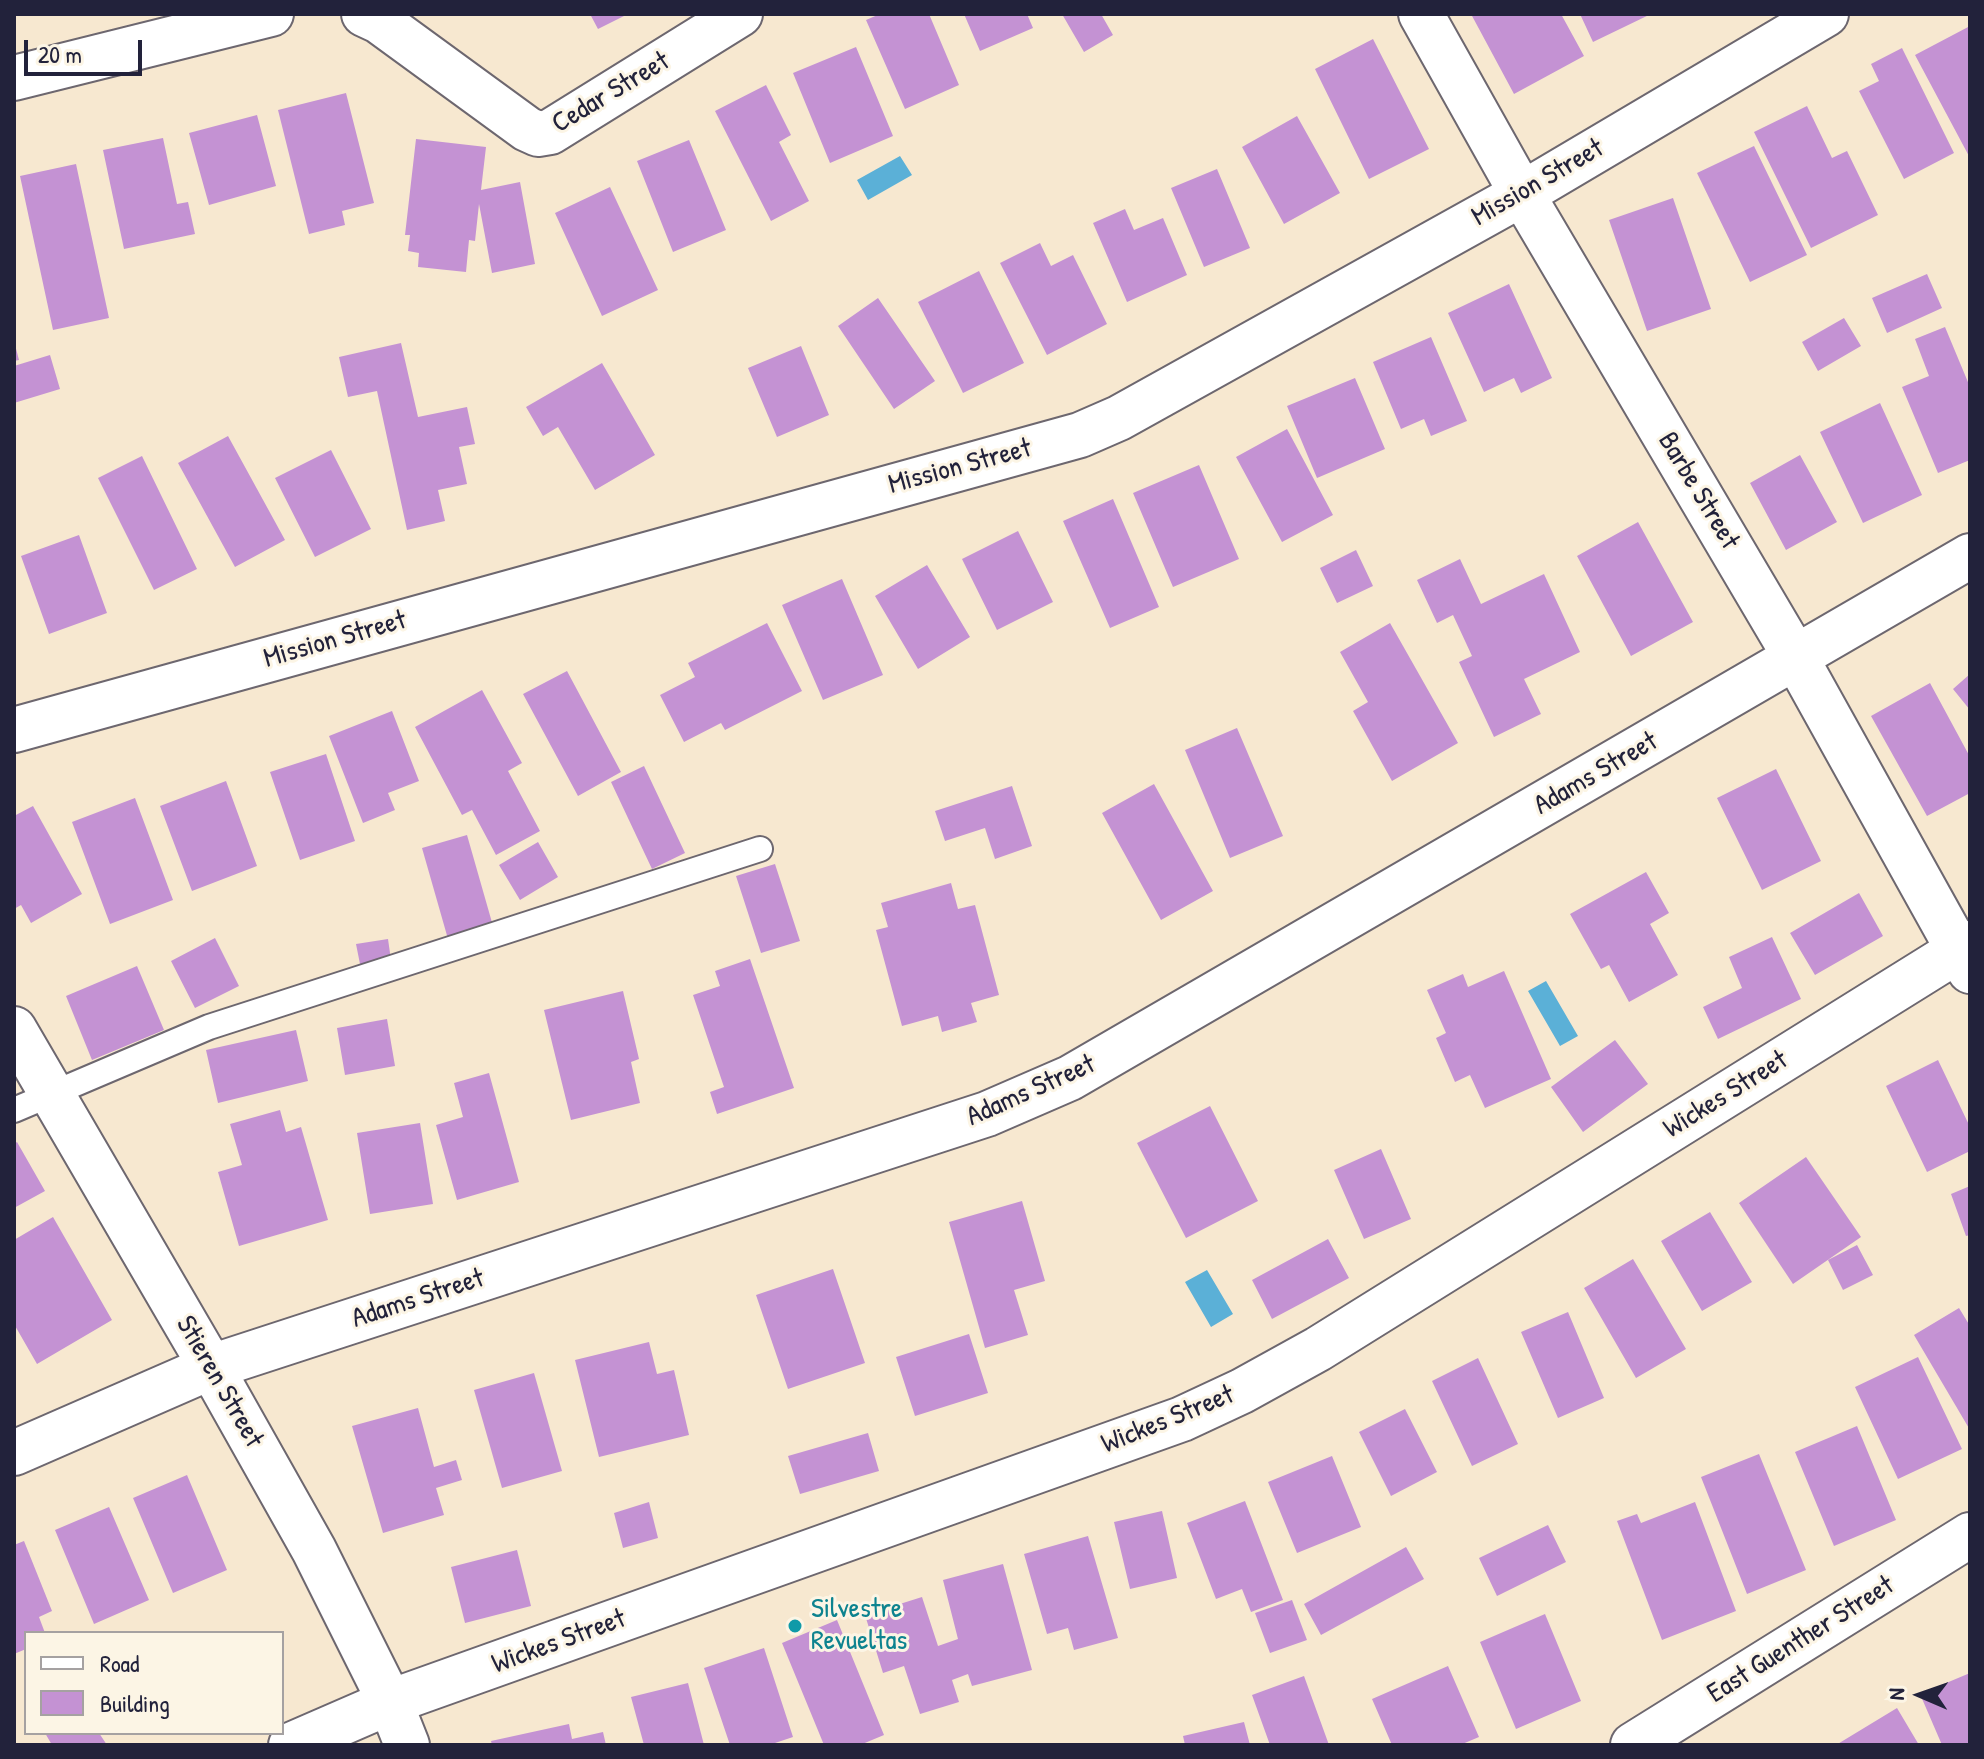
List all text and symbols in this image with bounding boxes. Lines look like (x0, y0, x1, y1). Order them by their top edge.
scale bar (28, 24, 146, 74)
text: 20 m (38, 38, 82, 70)
street label: Cedar Street (546, 45, 676, 141)
street label: Mission Street (1466, 132, 1610, 234)
street label: Barbe Street (1650, 427, 1746, 555)
street label: Mission Street (885, 432, 1035, 502)
street label: Mission Street (260, 604, 410, 676)
street label: Adams Street (1528, 725, 1664, 823)
street label: Wickes Street (1658, 1044, 1794, 1146)
street label: Adams Street (962, 1048, 1100, 1134)
street label: Adams Street (348, 1262, 488, 1336)
street label: Stieren Street (168, 1310, 270, 1454)
street label: Wickes Street (1097, 1378, 1239, 1462)
street label: East Guenther Street (1702, 1569, 1900, 1711)
place label: Silvestre Revueltas (811, 1593, 907, 1659)
street label: Wickes Street (488, 1602, 630, 1682)
marker: Silvestre Revueltas (786, 1617, 804, 1635)
legend (24, 1631, 284, 1735)
text: Road (100, 1647, 139, 1679)
north arrow (1880, 1655, 1960, 1735)
text: Building (100, 1687, 170, 1719)
text: N (1881, 1688, 1911, 1701)

